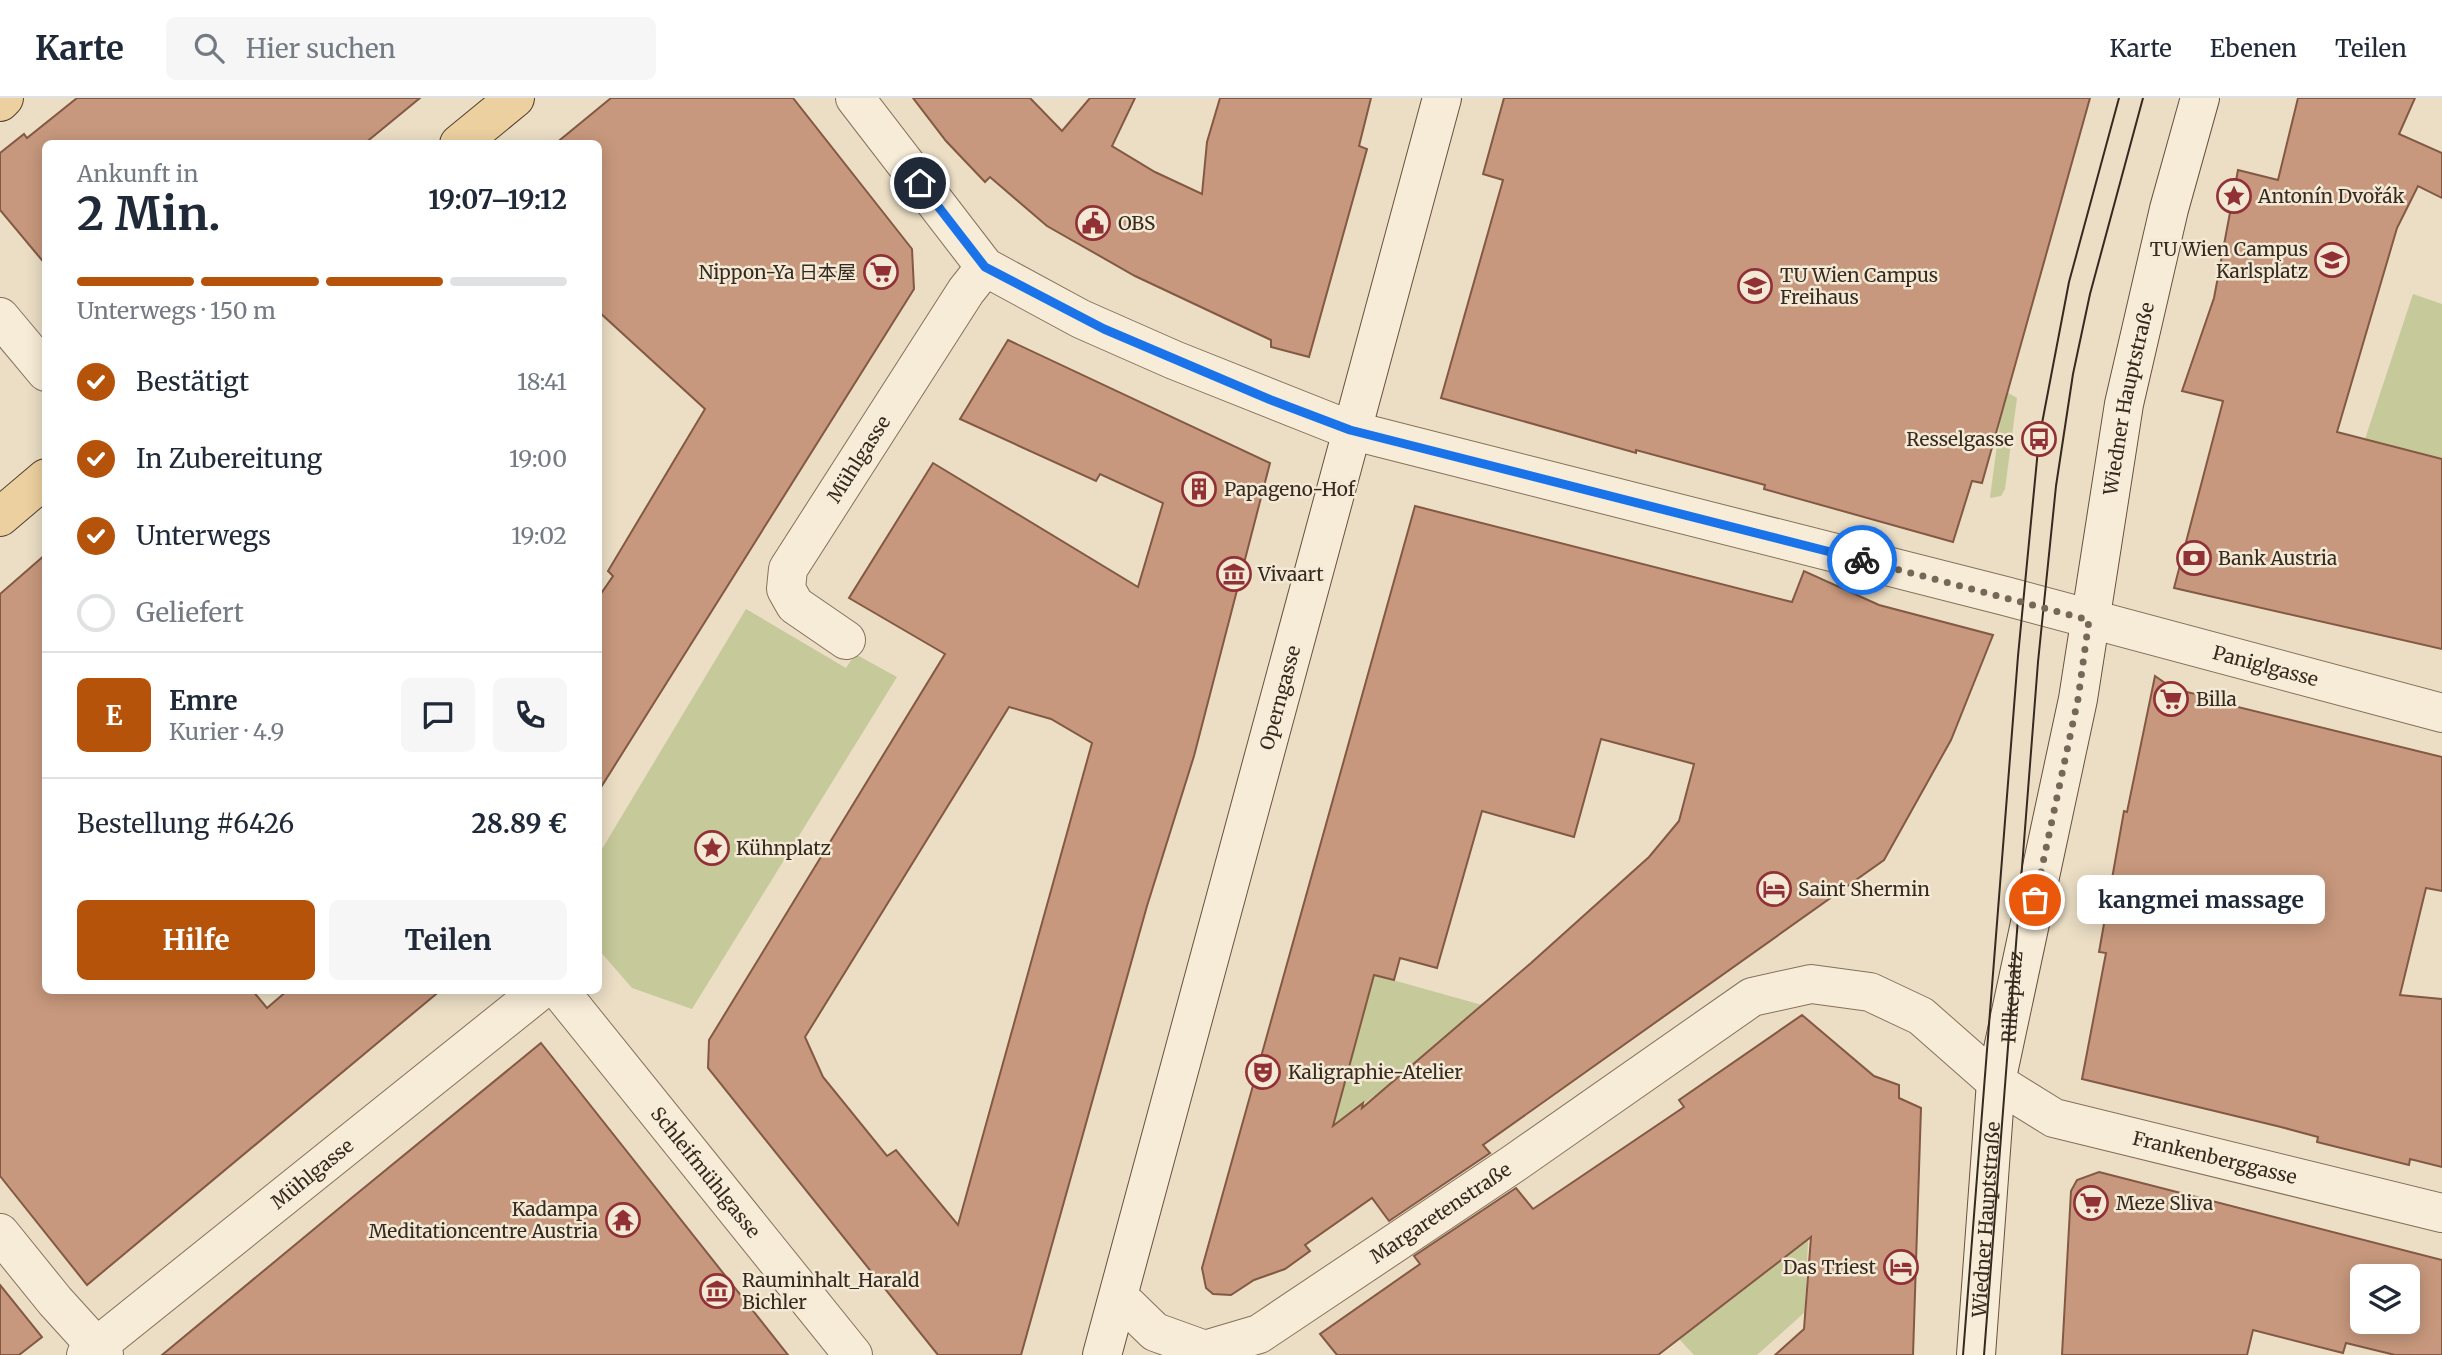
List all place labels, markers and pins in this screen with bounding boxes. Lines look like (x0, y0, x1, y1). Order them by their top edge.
pin (890, 153, 950, 213)
place icon: Antonín Dvořák (2215, 177, 2253, 215)
place label: Antonín Dvořák (2257, 184, 2405, 208)
public building icon: OBS (1074, 204, 1112, 242)
place label: OBS (1118, 211, 1155, 235)
place label: TU Wien Campus Karlsplatz (2150, 237, 2308, 283)
school or university icon: TU Wien Campus Karlsplatz (2313, 241, 2351, 279)
supermarket icon: Nippon-Ya 日本屋 (862, 253, 900, 291)
place label: Nippon-Ya 日本屋 (699, 260, 856, 284)
place label: TU Wien Campus Freihaus (1780, 263, 1938, 309)
school or university icon: TU Wien Campus Freihaus (1736, 267, 1774, 305)
bus stop icon: Resselgasse (2020, 420, 2058, 458)
place label: Resselgasse (1906, 427, 2014, 451)
building icon: Papageno-Hof (1180, 470, 1218, 508)
place label: Papageno-Hof (1224, 477, 1356, 501)
bank icon: Bank Austria (2175, 539, 2213, 577)
place label: Bank Austria (2218, 546, 2337, 570)
museum icon: Vivaart (1215, 555, 1253, 593)
place label: Vivaart (1257, 562, 1324, 586)
supermarket icon: Billa (2152, 680, 2190, 718)
place label: Billa (2196, 687, 2237, 711)
place icon: Kühnplatz (693, 829, 731, 867)
place label: Kühnplatz (736, 836, 831, 860)
hotel icon: Saint Shermin (1755, 870, 1793, 908)
pin (2005, 870, 2065, 930)
callout: kangmei massage (2077, 876, 2326, 924)
place label: Saint Shermin (1798, 877, 1930, 901)
theatre icon: Kaligraphie-Atelier (1244, 1053, 1282, 1091)
place label: Kaligraphie-Atelier (1288, 1060, 1463, 1084)
supermarket icon: Meze Sliva (2072, 1184, 2110, 1222)
place label: Meze Sliva (2116, 1191, 2213, 1215)
place label: Kadampa Meditationcentre Austria (369, 1197, 598, 1243)
temple icon: Kadampa Meditationcentre Austria (604, 1201, 642, 1239)
hotel icon: Das Triest (1882, 1248, 1920, 1286)
place label: Das Triest (1783, 1255, 1877, 1279)
place label: Rauminhalt_Harald Bichler (742, 1268, 919, 1314)
museum icon: Rauminhalt_Harald Bichler (698, 1272, 736, 1310)

